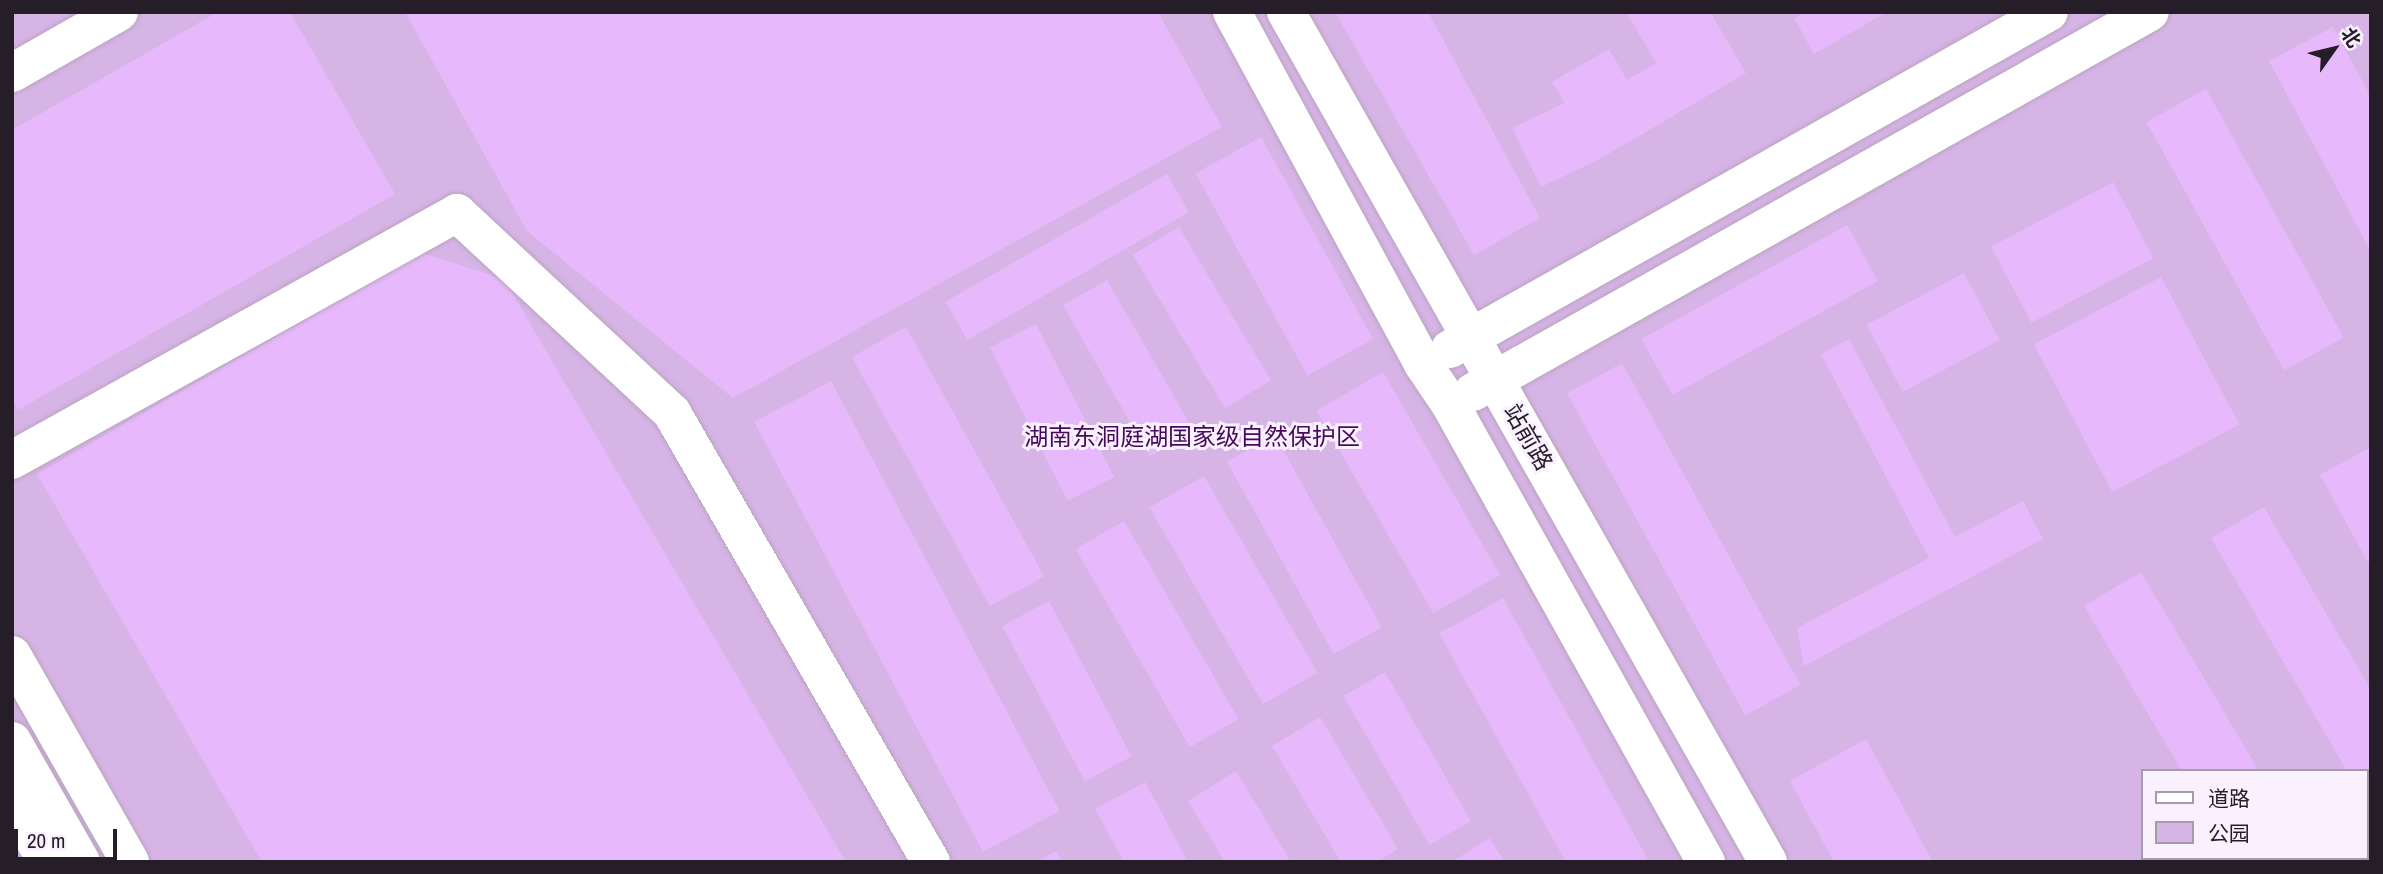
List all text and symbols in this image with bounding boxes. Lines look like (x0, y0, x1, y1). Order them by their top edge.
north arrow (2299, 14, 2369, 84)
text: 北 (2335, 22, 2367, 52)
street label: 站前路 (1498, 399, 1558, 475)
park label: 湖南东洞庭湖国家级自然保护区 (1024, 423, 1360, 451)
legend (2142, 769, 2369, 860)
text: 道路 (2208, 784, 2250, 813)
scale bar (18, 814, 121, 858)
text: 公园 (2208, 819, 2250, 848)
text: 20 m (27, 826, 65, 855)

